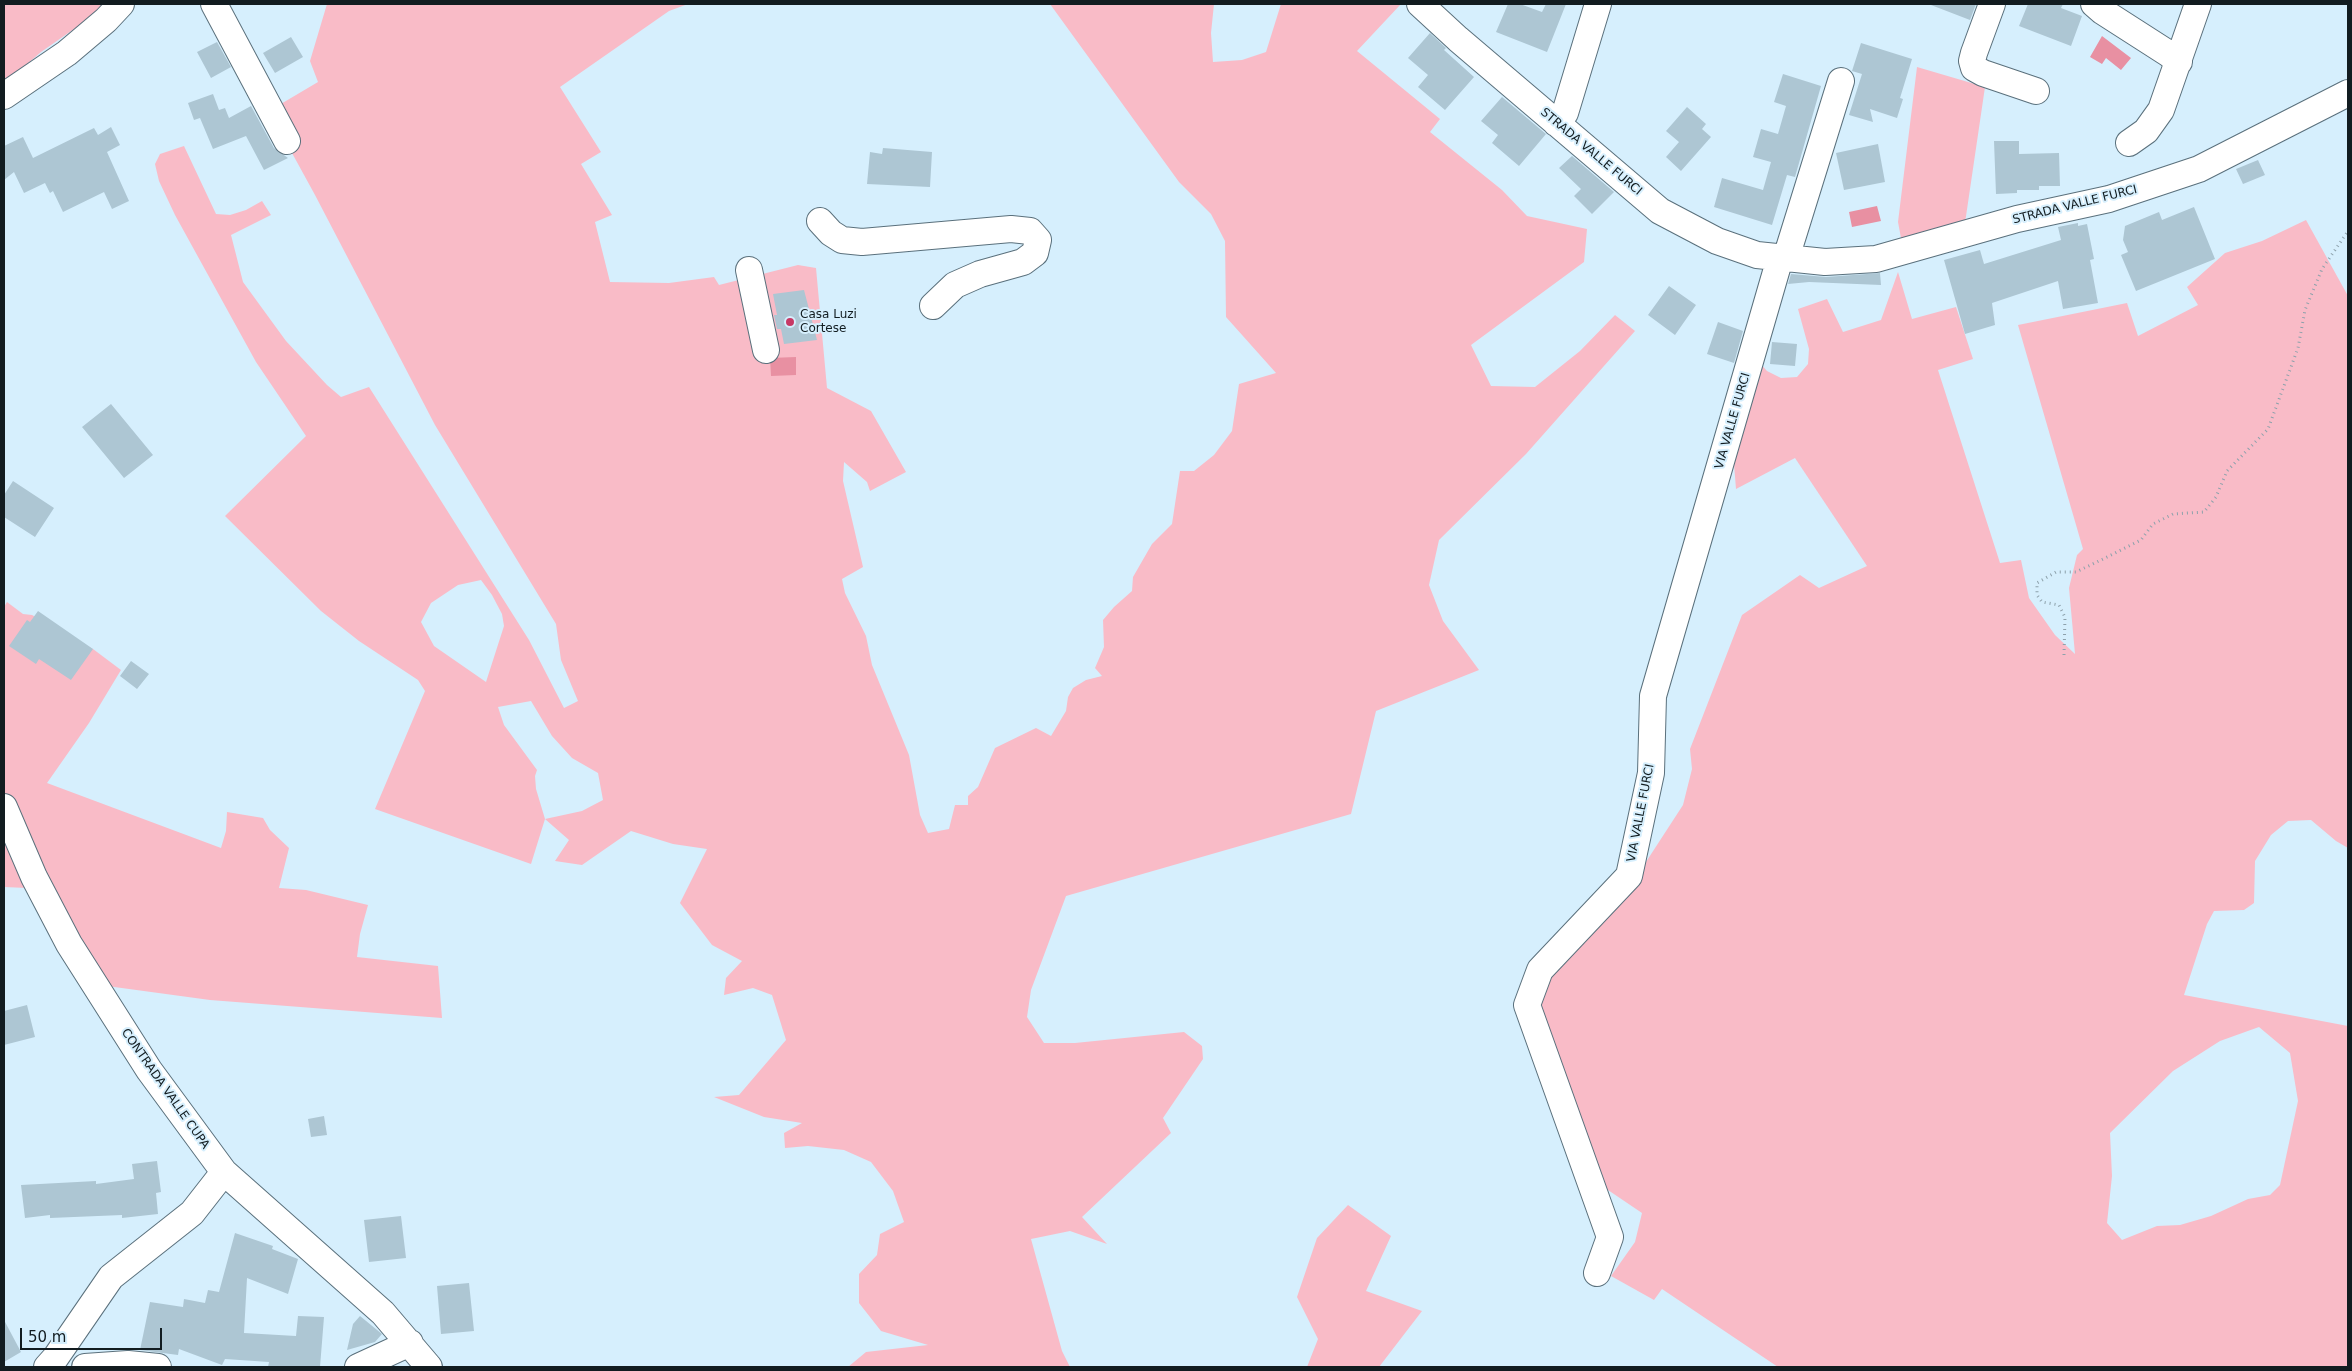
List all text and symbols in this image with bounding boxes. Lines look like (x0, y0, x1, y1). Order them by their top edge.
street label: STRADA VALLE FURCI (1537, 105, 1645, 199)
street label: STRADA VALLE FURCI (2011, 183, 2139, 227)
place label: Casa Luzi Cortese (800, 308, 857, 336)
marker: Casa Luzi Cortese (784, 316, 796, 328)
street label: VIA VALLE FURCI (1712, 371, 1754, 471)
street label: VIA VALLE FURCI (1624, 763, 1658, 863)
street label: CONTRADA VALLE CUPA (118, 1026, 212, 1152)
scale bar (22, 1318, 165, 1350)
text: 50 m (28, 1328, 66, 1346)

